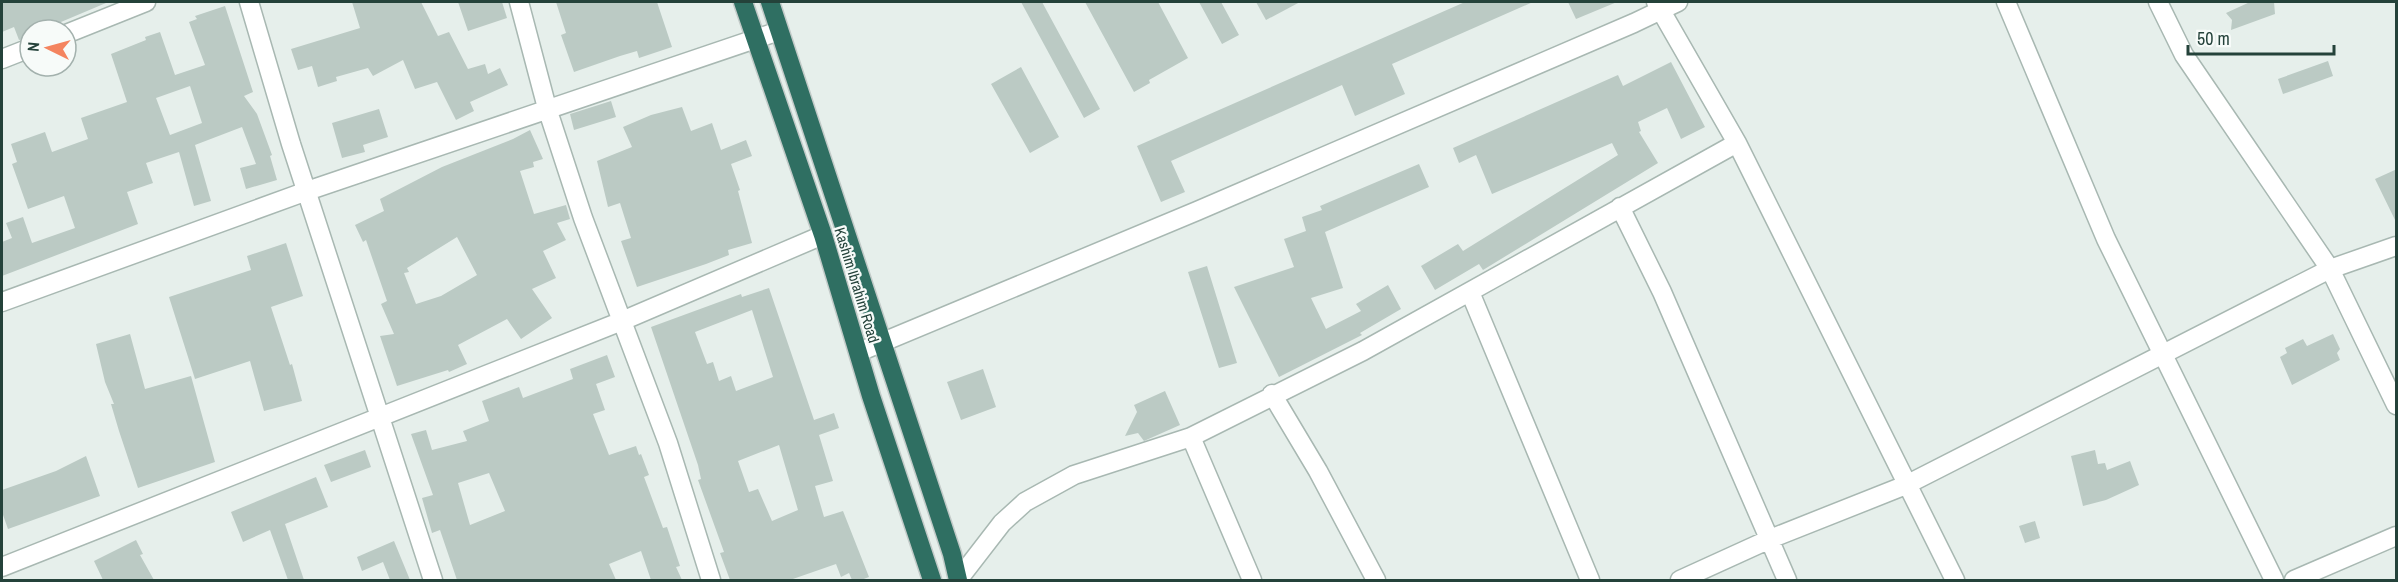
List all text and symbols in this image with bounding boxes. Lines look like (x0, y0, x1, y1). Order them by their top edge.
north arrow (18, 18, 78, 78)
scale bar (2188, 18, 2334, 56)
text: 50 m (2197, 26, 2230, 51)
text: N (22, 41, 44, 52)
street label: Kashim Ibrahim Road (829, 225, 885, 345)

